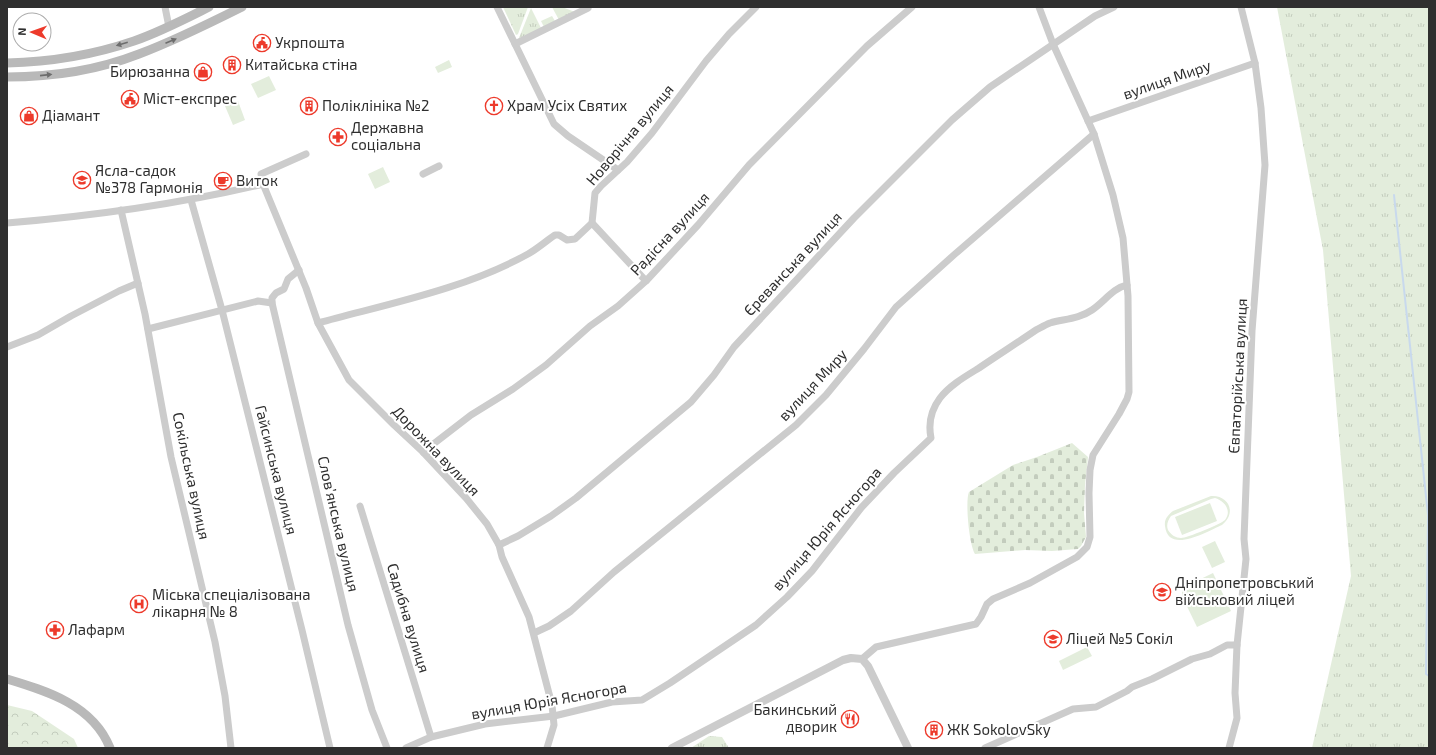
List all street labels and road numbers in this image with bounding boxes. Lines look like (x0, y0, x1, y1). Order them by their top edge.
street label: вулиця Миру (1120, 56, 1213, 103)
street label: Новорічна вулиця (582, 80, 677, 189)
street label: Радісна вулиця (626, 188, 713, 279)
street label: Єреванська вулиця (739, 208, 846, 320)
street label: Євпаторійська вулиця (1224, 298, 1251, 454)
street label: вулиця Миру (774, 345, 851, 425)
street label: Дорожна вулиця (388, 401, 484, 500)
street label: Гайсинська вулиця (251, 403, 302, 537)
street label: Сокільська вулиця (169, 410, 214, 541)
street label: Словʼянська вулиця (314, 454, 363, 594)
street label: вулиця Юрія Ясногора (768, 463, 885, 594)
street label: Садибна вулиця (383, 561, 434, 675)
street label: вулиця Юрія Ясногора (470, 677, 628, 724)

